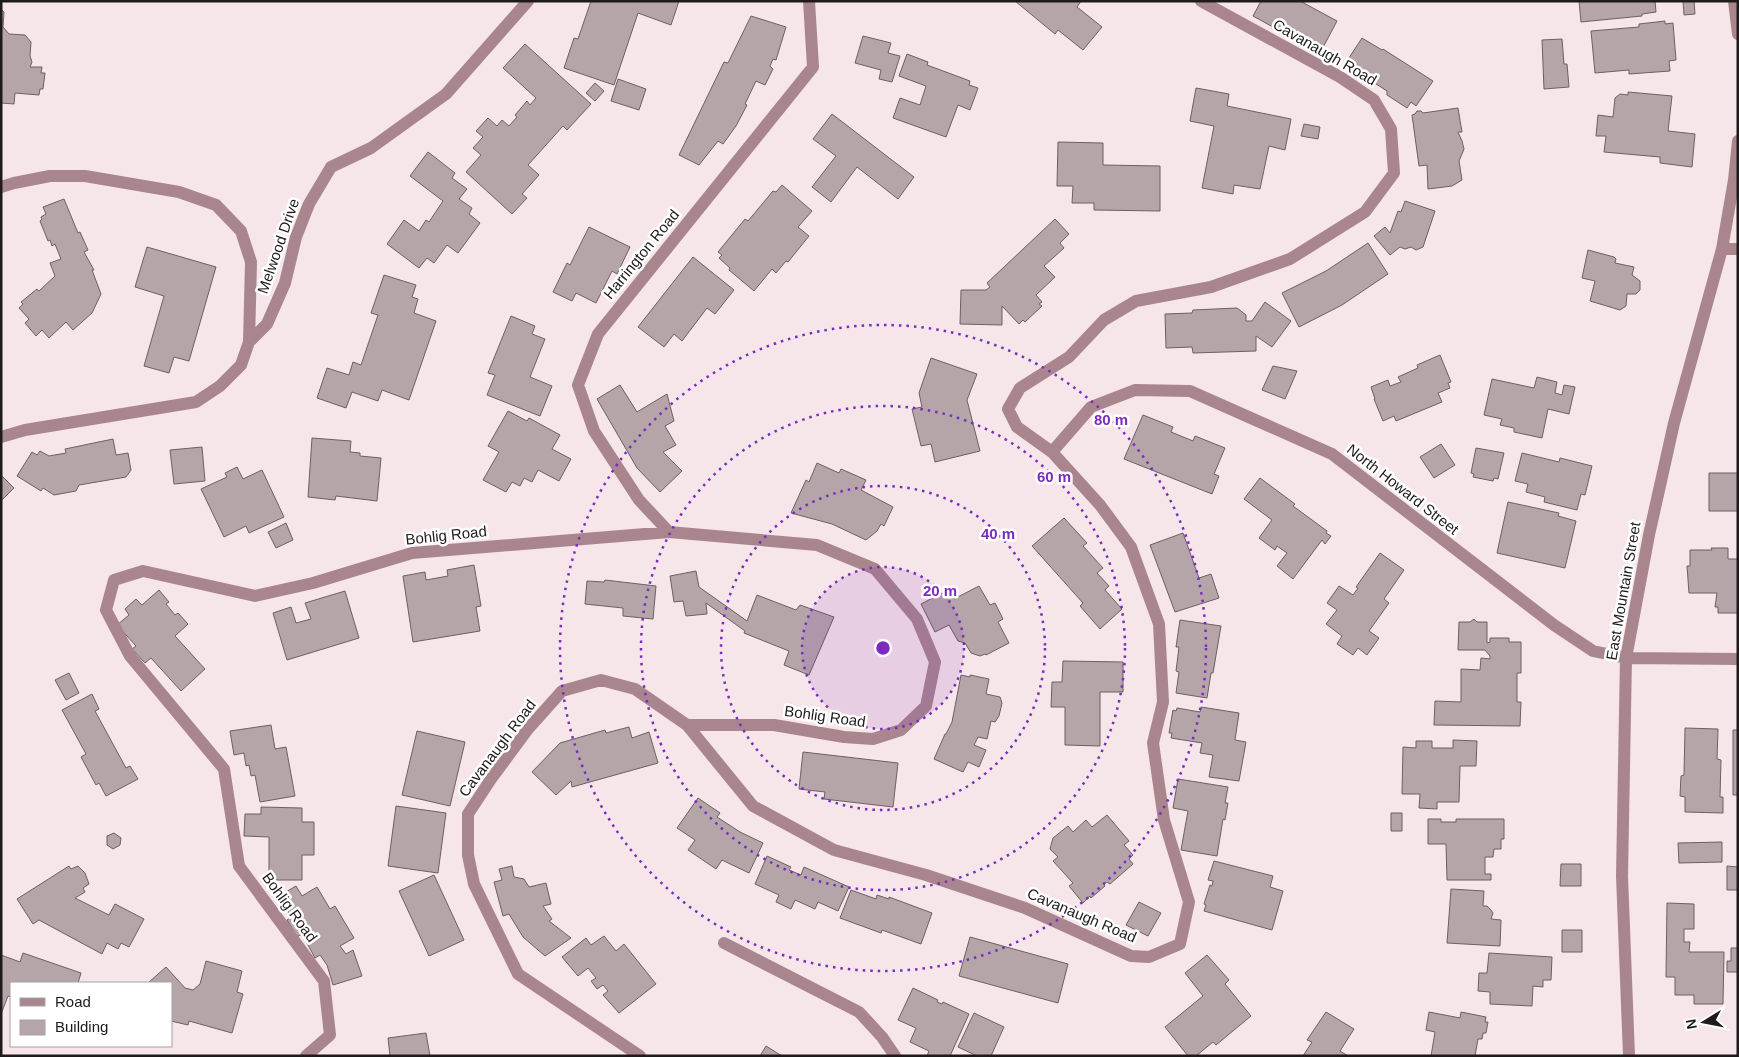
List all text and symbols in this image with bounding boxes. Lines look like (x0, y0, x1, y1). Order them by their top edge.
street label: Cavanaugh Road (1270, 15, 1380, 89)
street label: Melwood Drive (254, 196, 302, 296)
street label: Harrington Road (600, 206, 682, 302)
text: 80 m (1094, 411, 1128, 428)
street label: North Howard Street (1344, 440, 1463, 538)
text: 60 m (1037, 468, 1071, 485)
street label: East Mountain Street (1602, 520, 1644, 661)
street label: Bohlig Road (404, 522, 488, 548)
text: 40 m (981, 525, 1015, 542)
text: 20 m (923, 582, 957, 599)
centre of rings (874, 639, 892, 657)
street label: Cavanaugh Road (455, 696, 539, 800)
street label: Bohlig Road (783, 702, 867, 730)
street label: Bohlig Road (259, 869, 321, 945)
street label: Cavanaugh Road (1025, 884, 1139, 946)
legend (10, 982, 172, 1047)
text: Road (55, 993, 91, 1010)
north arrow (1679, 997, 1729, 1047)
text: Building (55, 1018, 108, 1035)
text: N (1682, 1018, 1700, 1031)

